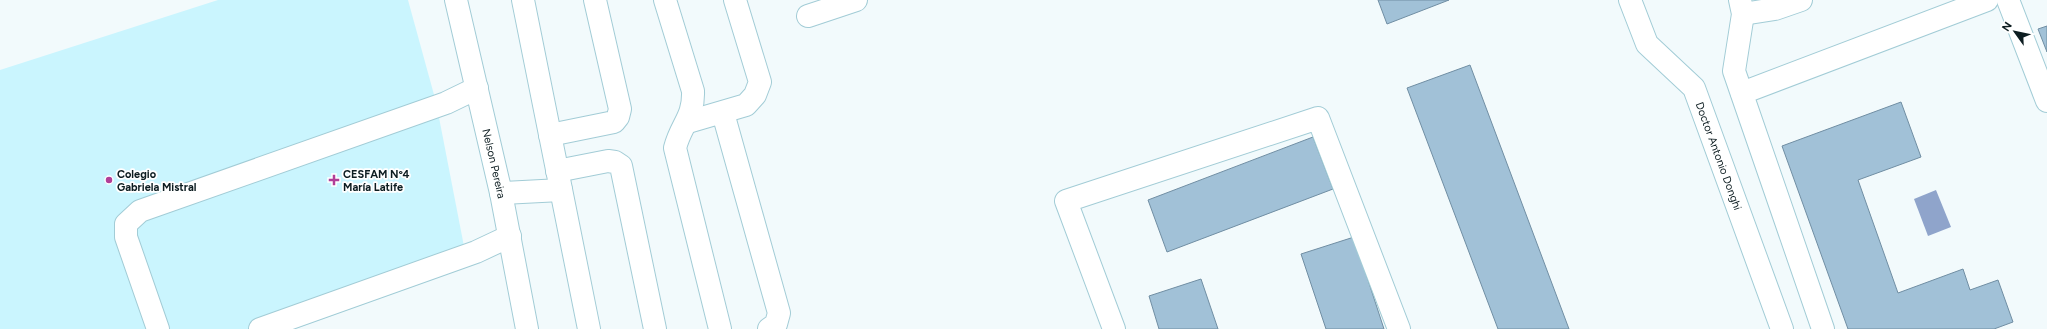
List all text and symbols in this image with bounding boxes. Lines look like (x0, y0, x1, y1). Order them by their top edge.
north arrow (1995, 12, 2035, 52)
text: N (1999, 20, 2015, 34)
street label: Doctor Antonio Donghi (1693, 100, 1745, 212)
street label: Nelson Pereira (480, 127, 508, 200)
place label: Colegio Gabriela Mistral (117, 168, 197, 194)
place label: CESFAM Nº4 María Latife (343, 168, 410, 194)
marker: CESFAM Nº4 María Latife (328, 174, 340, 186)
marker: Colegio Gabriela Mistral (104, 175, 114, 185)

